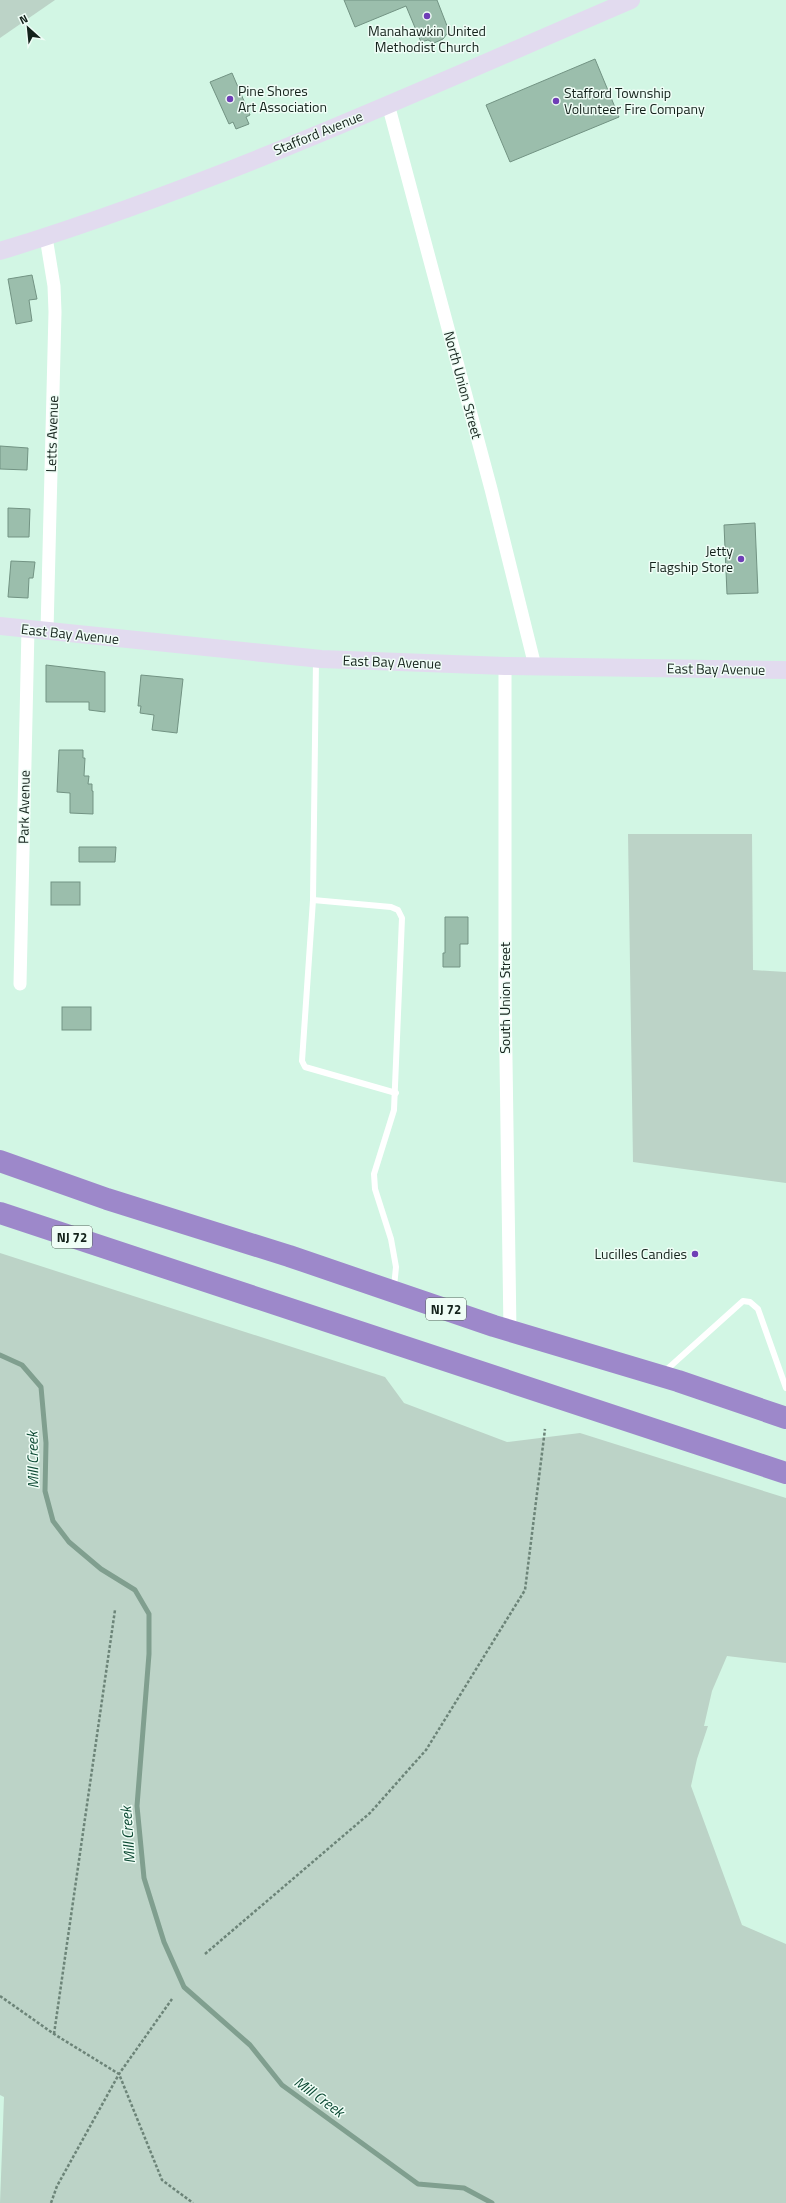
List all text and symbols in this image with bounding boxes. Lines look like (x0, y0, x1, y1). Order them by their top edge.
north arrow (8, 8, 48, 48)
text: N (16, 10, 30, 28)
marker: Manahawkin United Methodist Church (422, 11, 432, 21)
place label: Manahawkin United Methodist Church (368, 20, 486, 57)
place label: Pine Shores Art Association (238, 80, 327, 117)
place label: Stafford Township Volunteer Fire Company (564, 82, 705, 119)
marker: Pine Shores Art Association (225, 94, 235, 104)
marker: Stafford Township Volunteer Fire Company (551, 96, 561, 106)
street label: Stafford Avenue (270, 105, 366, 160)
street label: North Union Street (439, 329, 488, 441)
street label: Letts Avenue (40, 395, 63, 473)
place label: Jetty Flagship Store (649, 540, 733, 577)
marker: Jetty Flagship Store (736, 554, 746, 564)
street label: East Bay Avenue (20, 618, 120, 649)
street label: East Bay Avenue (342, 649, 442, 674)
street label: East Bay Avenue (667, 657, 765, 680)
street label: Park Avenue (12, 770, 35, 844)
street label: South Union Street (494, 942, 515, 1054)
road number: NJ 72 (52, 1226, 92, 1248)
place label: Lucilles Candies (594, 1243, 687, 1264)
marker: Lucilles Candies (690, 1249, 700, 1259)
road number: NJ 72 (426, 1298, 466, 1320)
water label: Mill Creek (20, 1429, 44, 1489)
water label: Mill Creek (114, 1803, 141, 1864)
water label: Mill Creek (289, 2070, 351, 2124)

